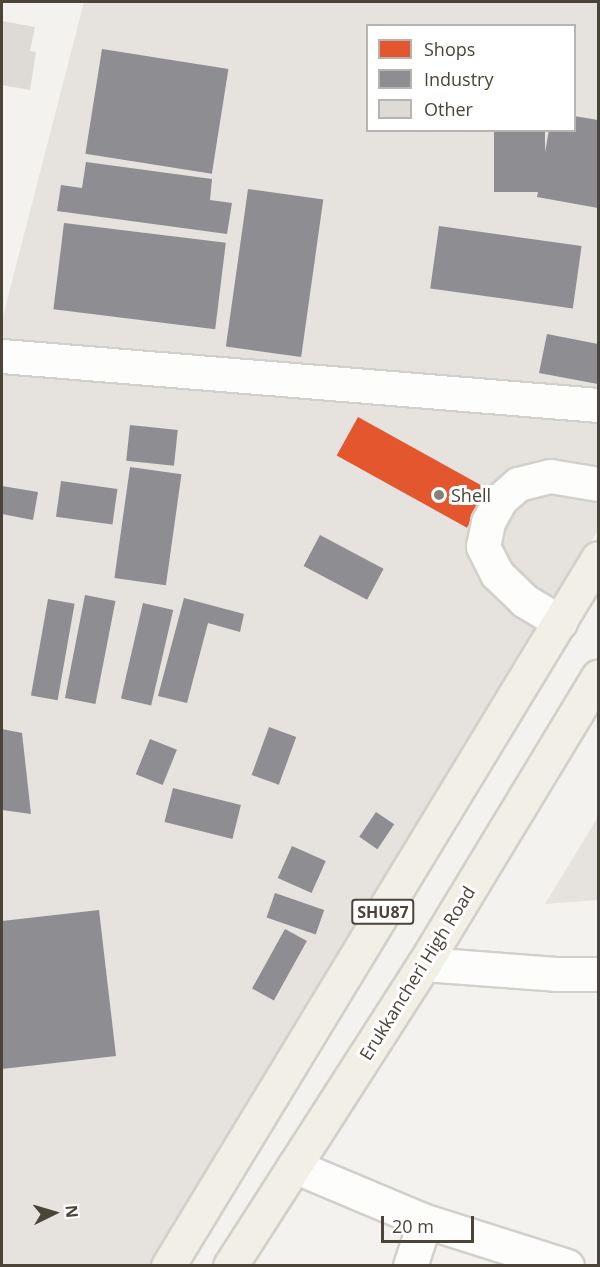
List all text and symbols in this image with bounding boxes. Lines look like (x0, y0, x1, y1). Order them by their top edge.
legend (366, 24, 576, 132)
text: Shops (424, 37, 475, 61)
text: Industry (424, 67, 494, 91)
text: Other (424, 97, 473, 121)
place label: Shell (451, 484, 491, 506)
marker: Shell (432, 488, 446, 502)
street label: Erukkancheri High Road (355, 882, 479, 1064)
road number: SHU87 (350, 899, 416, 925)
north arrow (24, 1183, 84, 1243)
text: N (60, 1204, 83, 1219)
scale bar (384, 1204, 477, 1242)
text: 20 m (392, 1214, 434, 1238)

